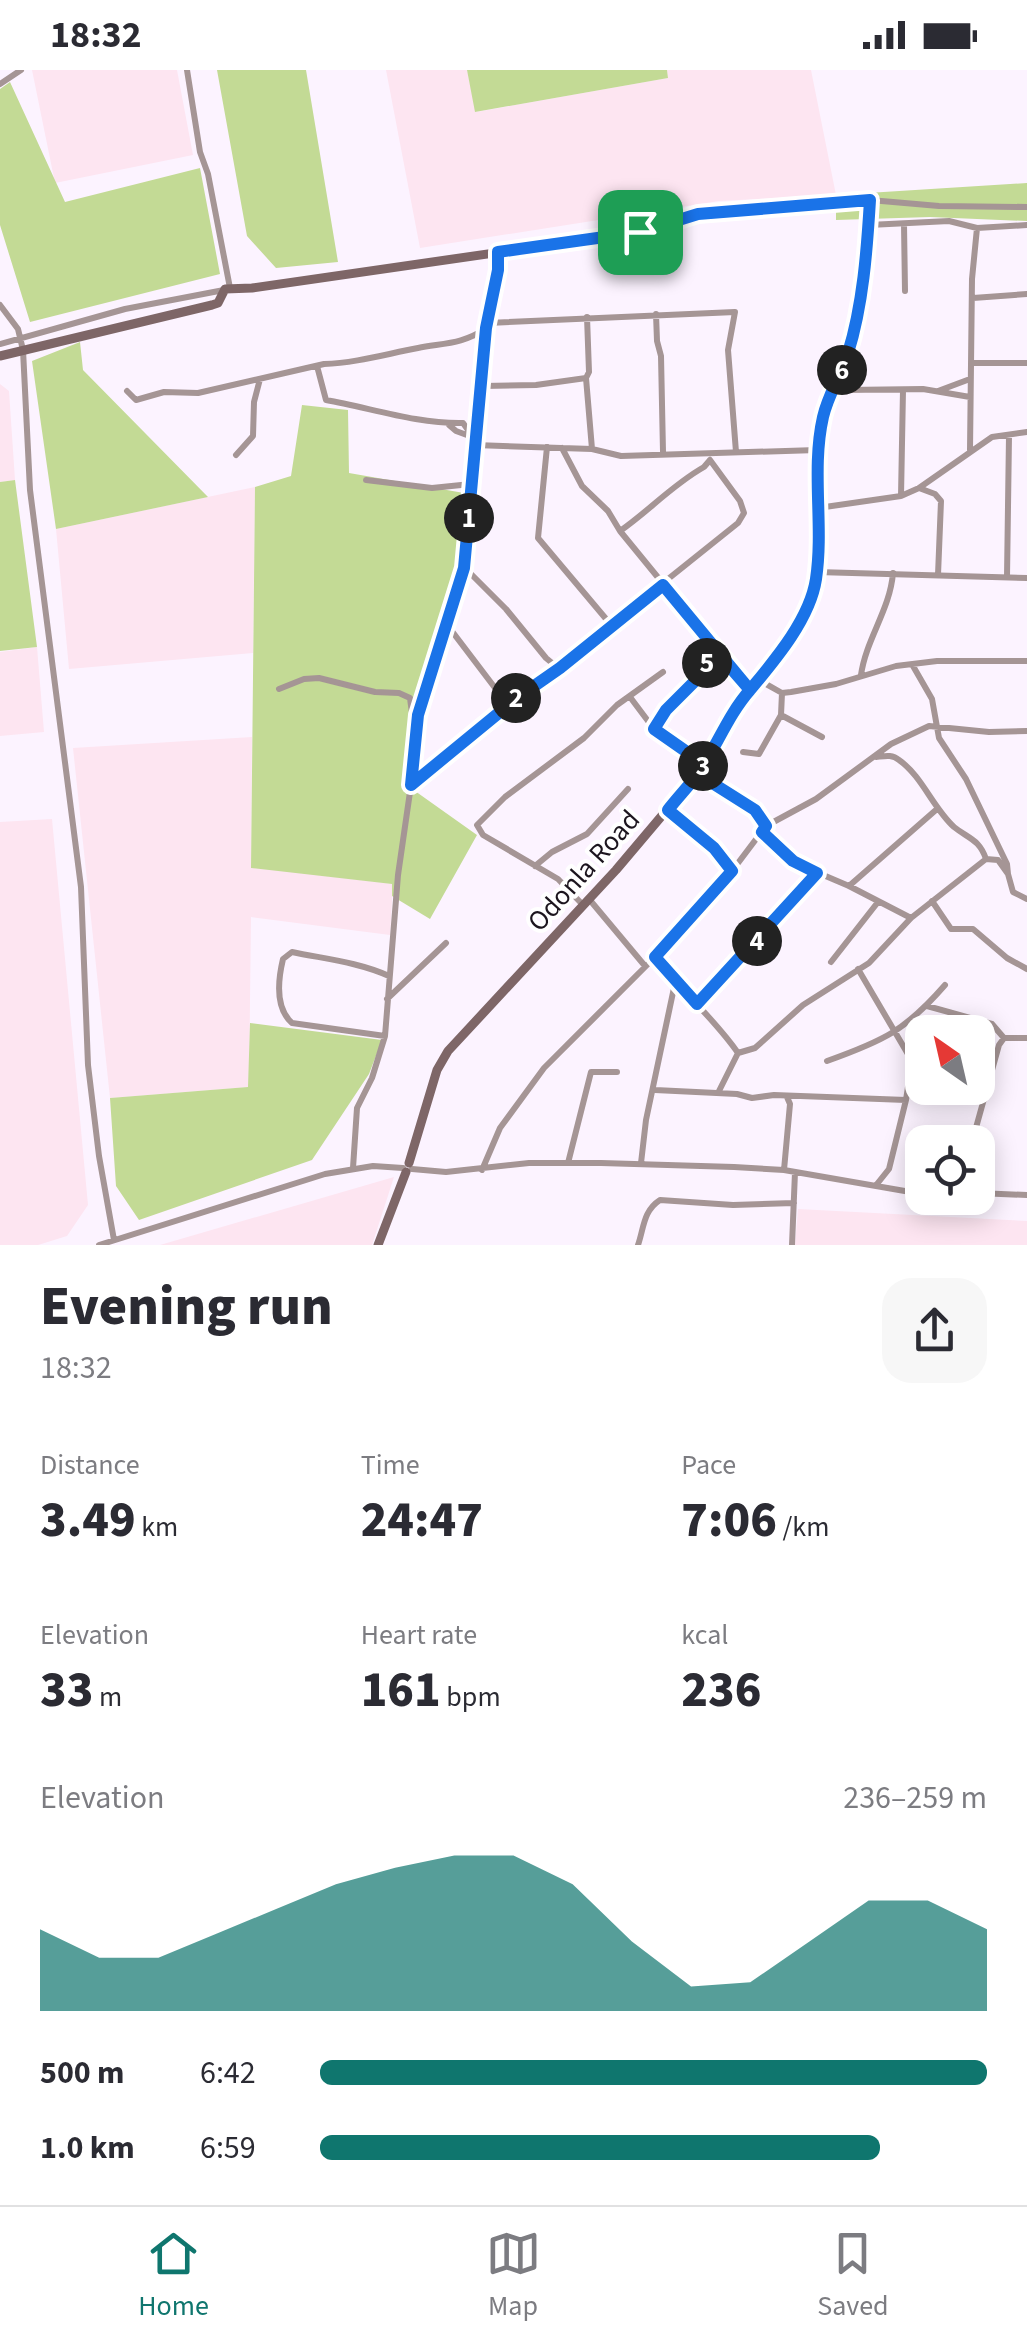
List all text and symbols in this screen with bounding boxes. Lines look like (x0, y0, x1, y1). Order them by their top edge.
text: 18:32 (50, 8, 142, 62)
pin (598, 190, 683, 275)
icon: arrive (613, 205, 668, 260)
pin: 6 (817, 345, 867, 395)
text: 6 (835, 350, 849, 390)
pin: 1 (444, 493, 494, 543)
text: 1 (462, 498, 476, 538)
pin: 5 (682, 638, 732, 688)
text: 5 (700, 643, 714, 683)
pin: 2 (491, 673, 541, 723)
text: 2 (509, 678, 523, 718)
pin: 3 (678, 741, 728, 791)
text: 3 (696, 746, 710, 786)
street label: Odonla Road (518, 801, 649, 940)
pin: 4 (732, 916, 782, 966)
text: 4 (750, 921, 764, 961)
north arrow (905, 1015, 995, 1105)
map controls (905, 1015, 995, 1215)
button: locate (905, 1125, 995, 1215)
text: Evening run (40, 1268, 333, 1346)
button: share (882, 1278, 987, 1383)
text: 18:32 (40, 1345, 112, 1391)
text: Distance (40, 1445, 140, 1485)
text: Time (361, 1445, 420, 1485)
text: Pace (681, 1445, 736, 1485)
text: 3.49 (40, 1485, 136, 1556)
text: 24:47 (361, 1485, 483, 1556)
text: 7:06 (681, 1485, 777, 1556)
text: km (136, 1507, 178, 1547)
text: /km (777, 1507, 829, 1547)
text: Elevation (40, 1615, 149, 1655)
text: Heart rate (361, 1615, 477, 1655)
text: kcal (681, 1615, 728, 1655)
text: 33 (40, 1655, 93, 1726)
text: 161 (361, 1655, 441, 1726)
text: 236 (681, 1655, 761, 1726)
text: m (93, 1677, 122, 1717)
text: bpm (441, 1677, 501, 1717)
text: Elevation (40, 1775, 165, 1821)
text: 236–259 m (843, 1775, 987, 1821)
text: 500 m (40, 2050, 125, 2096)
text: 6:42 (200, 2050, 256, 2096)
text: 1.0 km (40, 2125, 135, 2171)
text: 6:59 (200, 2125, 256, 2171)
tab: Home (138, 2226, 209, 2326)
tab: Map (486, 2226, 541, 2326)
tab: Saved (817, 2226, 889, 2326)

